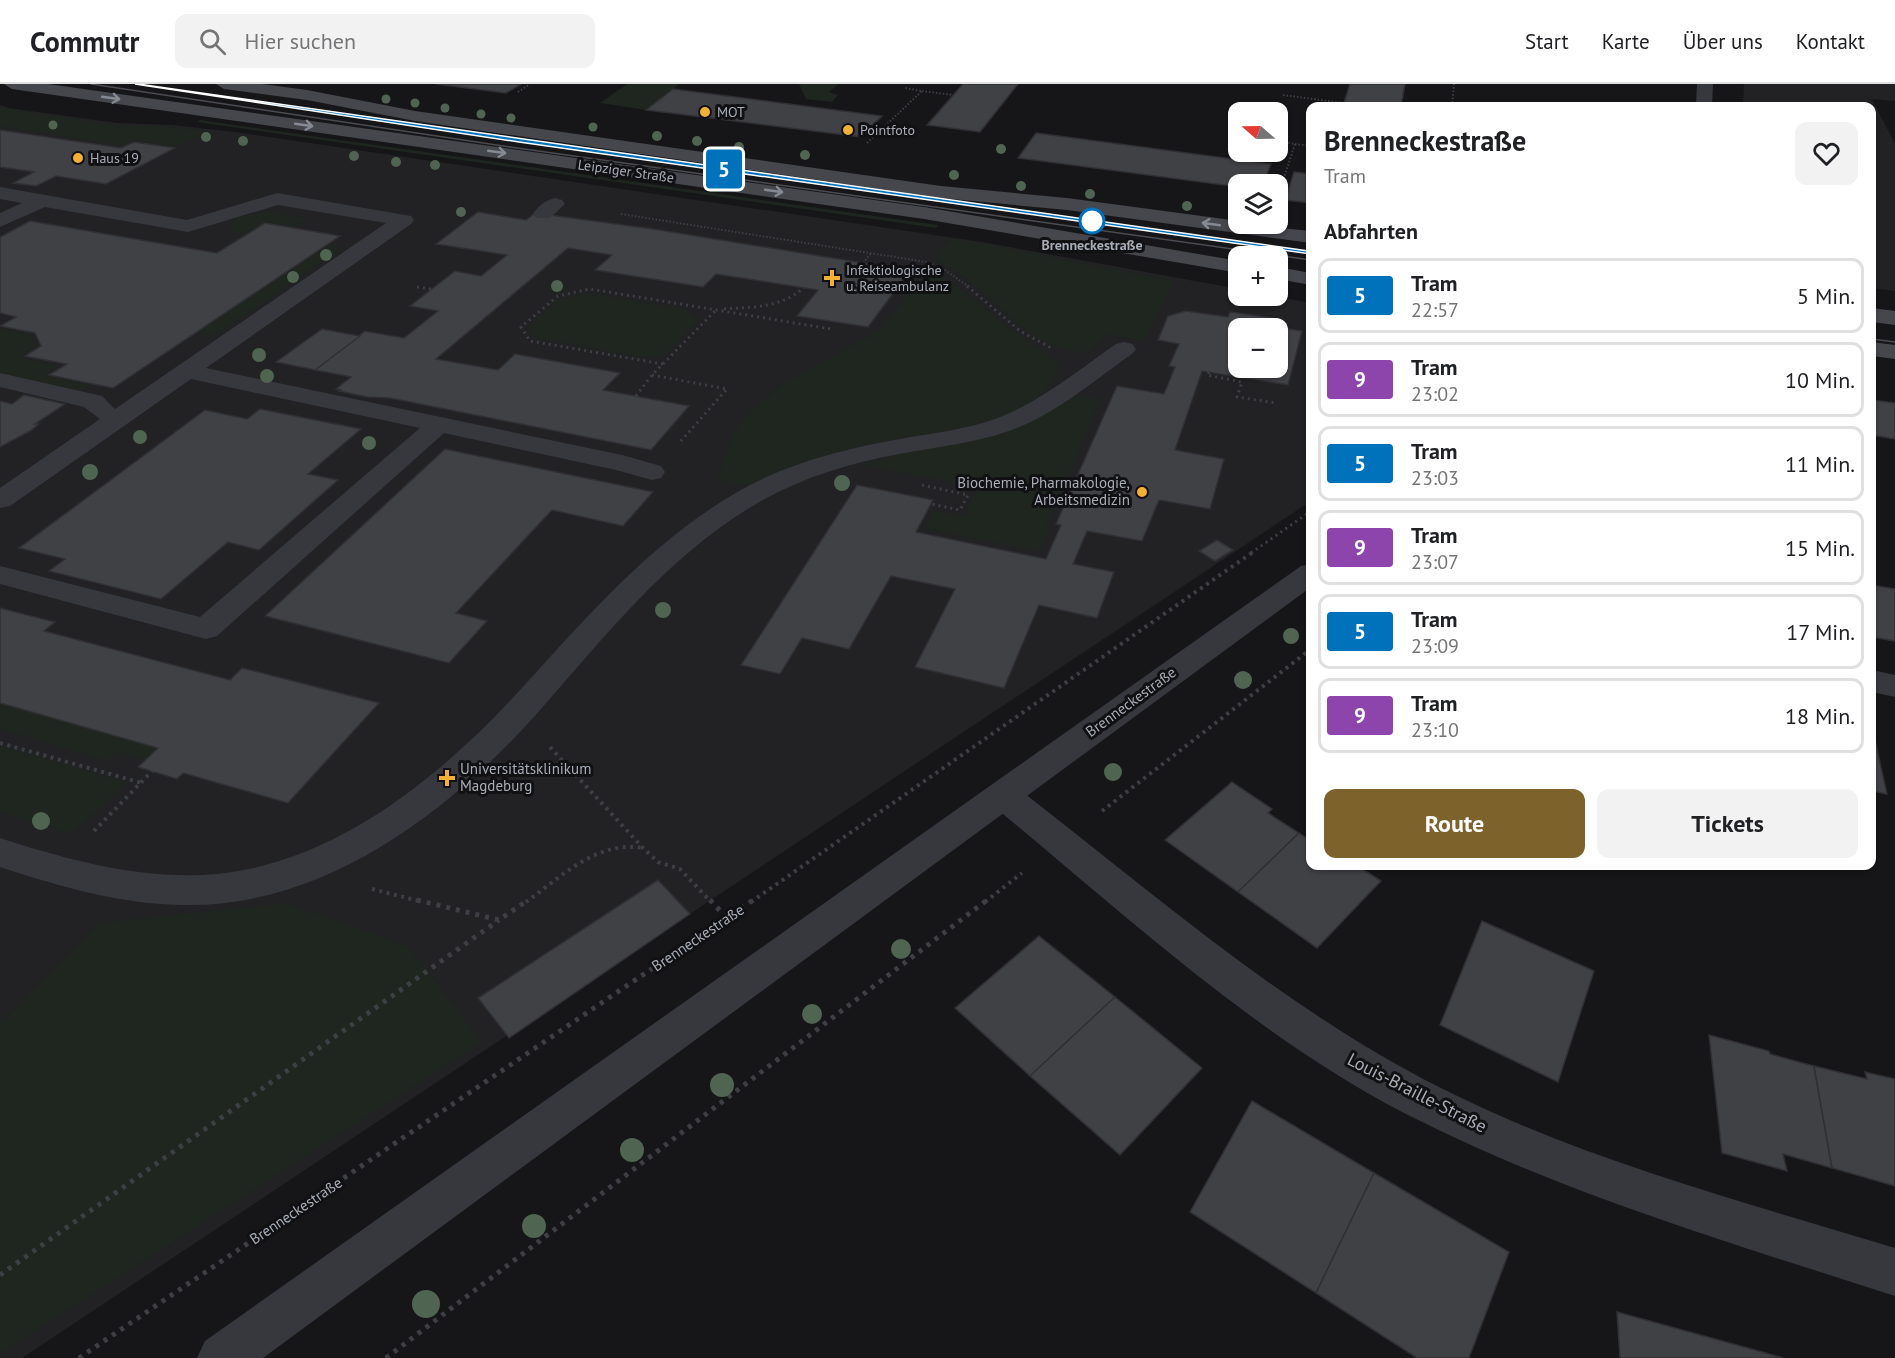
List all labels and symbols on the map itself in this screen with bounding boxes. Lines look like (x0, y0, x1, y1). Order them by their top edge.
one-way arrow (101, 93, 121, 104)
north arrow (1228, 102, 1288, 162)
place label: MOT (717, 103, 745, 121)
marker: MOT (698, 105, 712, 119)
one-way arrow (294, 120, 314, 131)
place label: Pointfoto (860, 121, 915, 139)
marker: Pointfoto (841, 123, 855, 137)
one-way arrow (487, 147, 507, 158)
place label: Haus 19 (90, 149, 139, 167)
line badge: 5 (704, 150, 744, 188)
marker: Haus 19 (71, 151, 85, 165)
street label: Leipziger Straße (577, 155, 675, 187)
one-way arrow (763, 186, 783, 197)
marker: Brenneckestraße (1079, 208, 1105, 234)
one-way arrow (1202, 218, 1222, 229)
place label: Brenneckestraße (1041, 236, 1143, 254)
place label: Infektiologische u. Reiseambulanz (846, 261, 949, 295)
marker: Infektiologische u. Reiseambulanz (823, 269, 841, 287)
place label: Biochemie, Pharmakologie, Arbeitsmedizin (957, 473, 1130, 509)
marker: Biochemie, Pharmakologie, Arbeitsmedizin (1135, 485, 1149, 499)
street label: Brenneckestraße (1082, 662, 1180, 741)
place label: Universitätsklinikum Magdeburg (460, 759, 591, 795)
marker: Universitätsklinikum Magdeburg (438, 769, 456, 787)
street label: Brenneckestraße (648, 900, 747, 975)
street label: Louis-Braille-Straße (1344, 1047, 1491, 1138)
street label: Brenneckestraße (246, 1173, 345, 1248)

